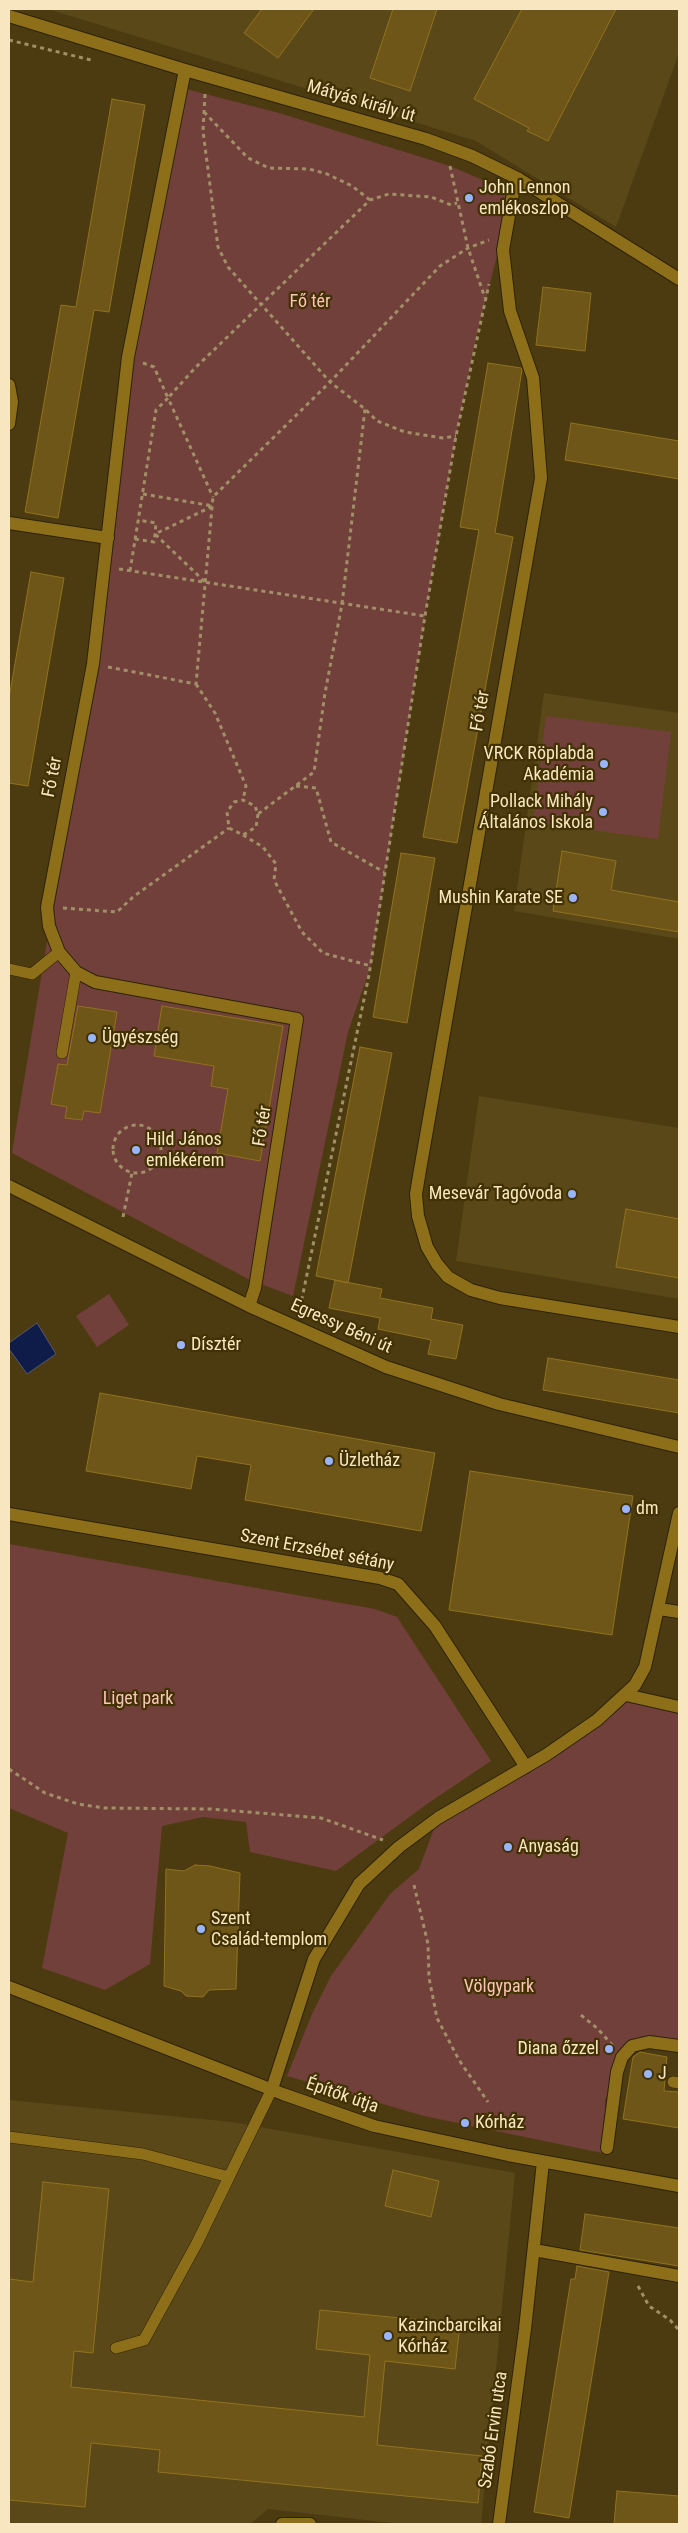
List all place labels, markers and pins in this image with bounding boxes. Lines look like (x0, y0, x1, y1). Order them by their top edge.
place label: John Lennon emlékoszlop (479, 177, 570, 220)
marker: John Lennon emlékoszlop (463, 192, 475, 204)
place label: VRCK Röplabda Akadémia (484, 743, 594, 786)
marker: VRCK Röplabda Akadémia (598, 758, 610, 770)
place label: Pollack Mihály Általános Iskola (479, 791, 593, 834)
marker: Pollack Mihály Általános Iskola (597, 806, 609, 818)
place label: Mushin Karate SE (438, 887, 563, 909)
marker: Mushin Karate SE (567, 892, 579, 904)
place label: Ügyészség (102, 1027, 178, 1049)
marker: Ügyészség (86, 1032, 98, 1044)
place label: Hild János emlékérem (146, 1129, 224, 1172)
marker: Hild János emlékérem (130, 1144, 142, 1156)
place label: Mesevár Tagóvoda (429, 1183, 562, 1205)
marker: Mesevár Tagóvoda (566, 1188, 578, 1200)
place label: Dísztér (191, 1334, 241, 1356)
marker: Dísztér (175, 1339, 187, 1351)
place label: Üzletház (339, 1450, 400, 1472)
marker: Üzletház (323, 1455, 335, 1467)
place label: dm (636, 1498, 658, 1520)
marker: dm (620, 1503, 632, 1515)
place label: Anyaság (518, 1836, 579, 1858)
marker: Anyaság (502, 1841, 514, 1853)
place label: Szent Család-templom (211, 1908, 327, 1950)
marker: Szent Család-templom (195, 1923, 207, 1935)
place label: Diana őzzel (517, 2038, 599, 2060)
marker: Diana őzzel (603, 2043, 615, 2055)
place label: J (658, 2063, 667, 2085)
marker: J (642, 2068, 654, 2080)
place label: Kórház (475, 2112, 524, 2134)
marker: Kórház (459, 2117, 471, 2129)
place label: Kazincbarcikai Kórház (398, 2315, 502, 2358)
marker: Kazincbarcikai Kórház (382, 2330, 394, 2342)

